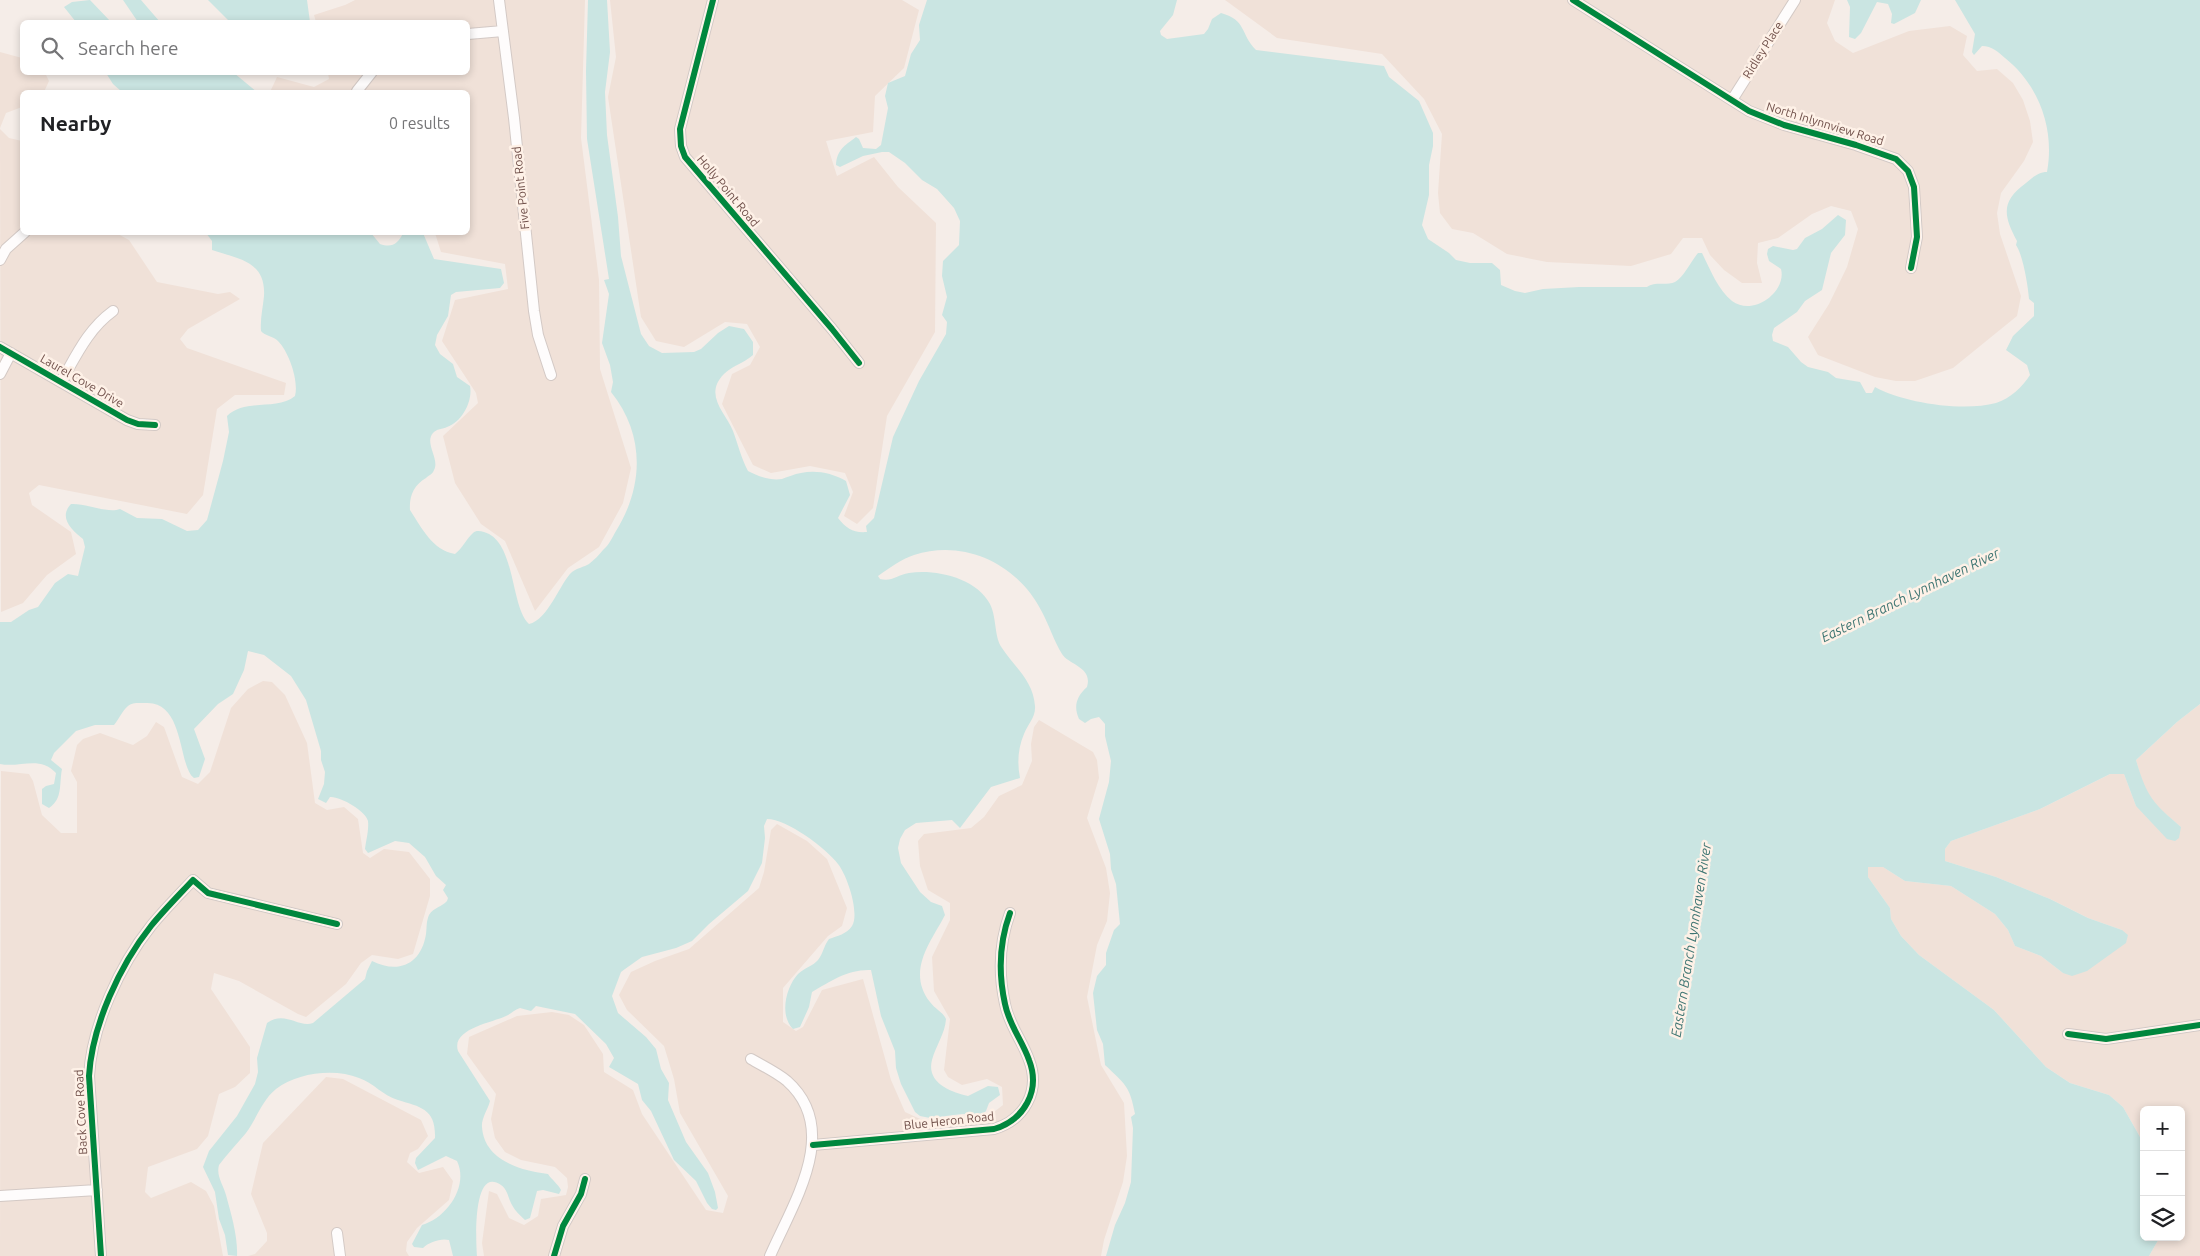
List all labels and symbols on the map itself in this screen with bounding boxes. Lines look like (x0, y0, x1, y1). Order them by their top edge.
street label: Ridley Place (1740, 19, 1785, 80)
street label: North Inlynnview Road (1765, 99, 1885, 148)
street label: Five Point Road (510, 146, 531, 230)
street label: Holly Point Road (695, 152, 762, 229)
street label: Laurel Cove Drive (38, 351, 126, 410)
water label: Eastern Branch Lynnhaven River (1818, 544, 2002, 645)
water label: Eastern Branch Lynnhaven River (1668, 841, 1714, 1038)
street label: Back Cove Road (72, 1069, 89, 1155)
street label: Blue Heron Road (903, 1109, 995, 1132)

